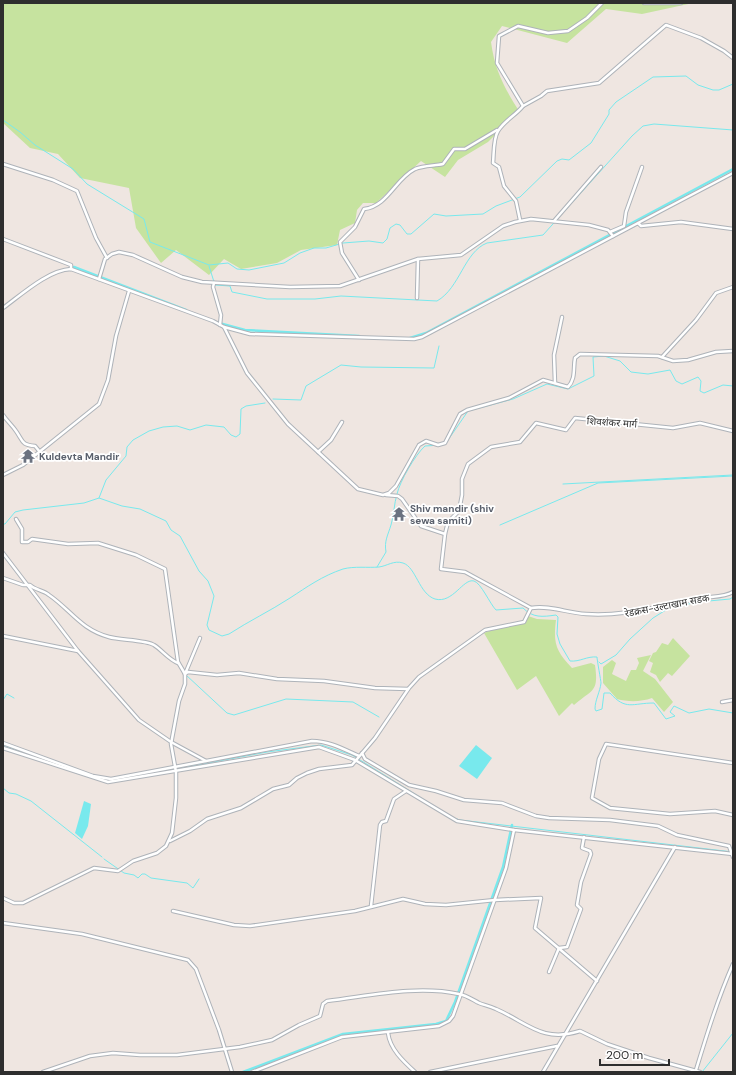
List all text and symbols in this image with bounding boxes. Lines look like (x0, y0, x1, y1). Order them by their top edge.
street label: शिवशंकर मार्ग (586, 414, 639, 431)
temple icon: Kuldevta Mandir (20, 448, 36, 464)
place label: Kuldevta Mandir (39, 450, 119, 463)
place label: Shiv mandir (shiv sewa samiti) (410, 502, 494, 527)
temple icon: Shiv mandir (shiv sewa samiti) (391, 506, 407, 522)
street label: रेडक्रस-उल्टाखाम सडक (623, 591, 711, 620)
scale bar (600, 1041, 669, 1067)
text: 200 m (606, 1047, 643, 1063)

